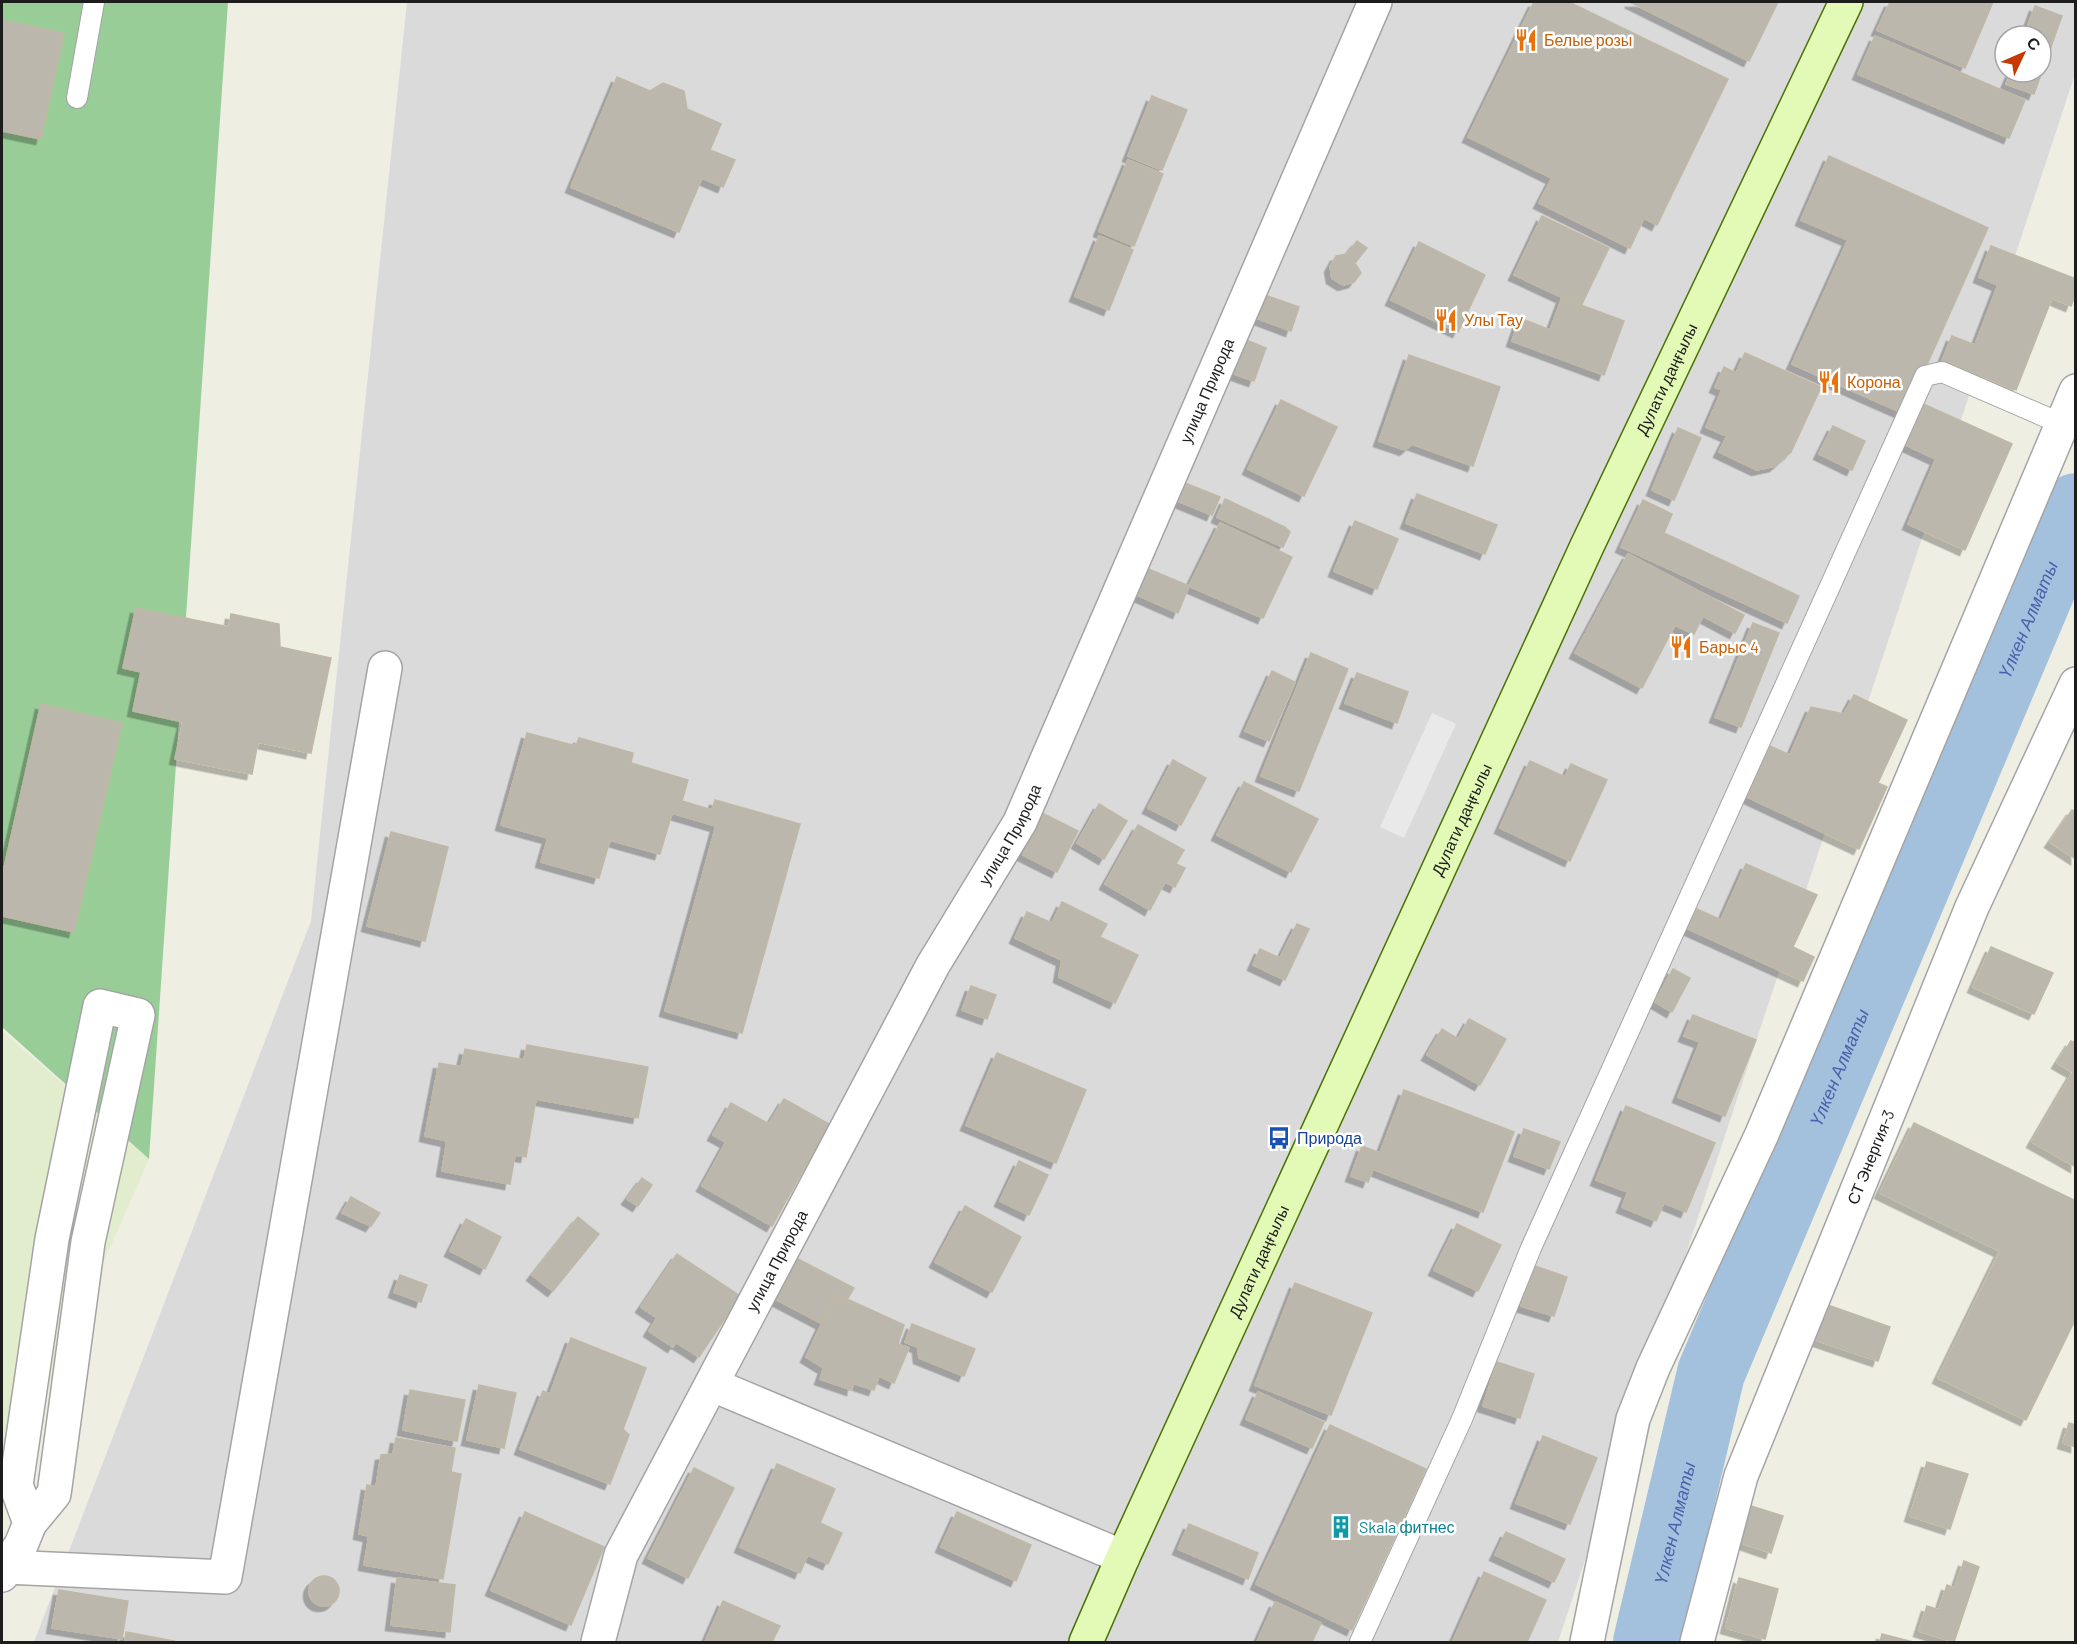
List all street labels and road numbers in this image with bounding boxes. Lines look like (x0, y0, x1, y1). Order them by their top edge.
street label: Дулати даңғылы (1631, 320, 1701, 438)
street label: улица Природа (1175, 335, 1237, 446)
street label: Дулати даңғылы (1427, 760, 1495, 879)
street label: улица Природа (974, 781, 1044, 888)
street label: СТ Энергия-3 (1842, 1107, 1898, 1207)
street label: Дулати даңғылы (1224, 1202, 1292, 1320)
street label: улица Природа (742, 1206, 811, 1314)

